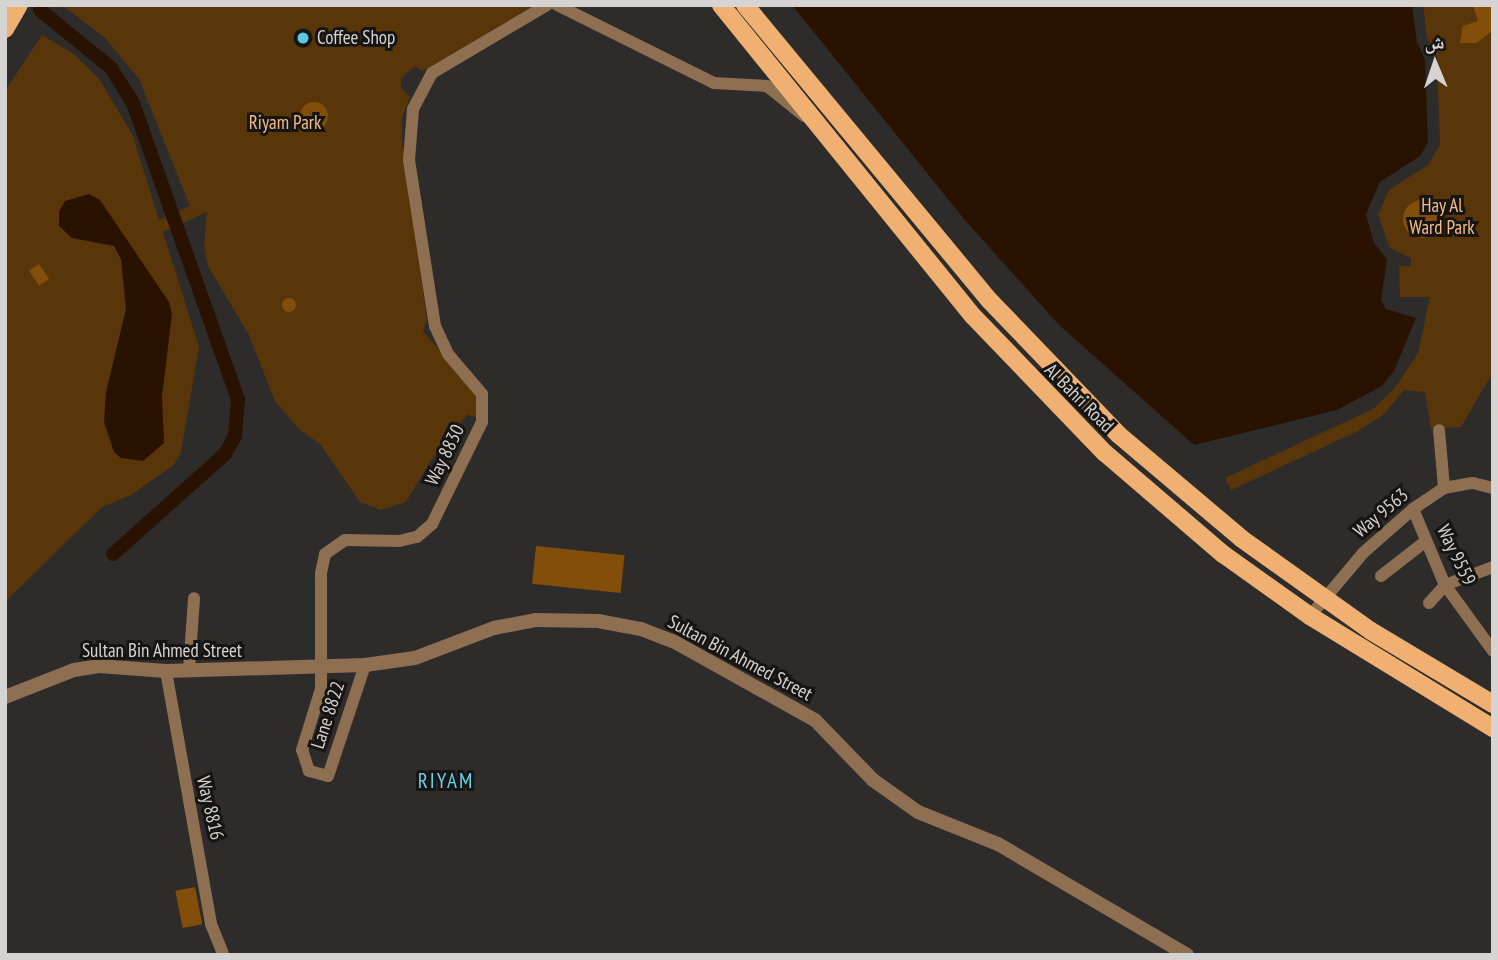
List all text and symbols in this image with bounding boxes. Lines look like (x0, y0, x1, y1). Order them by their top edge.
place label: Coffee Shop (317, 27, 395, 49)
north arrow (1400, 28, 1470, 98)
marker: Coffee Shop (295, 30, 311, 46)
text: ش (1424, 30, 1445, 54)
park label: Riyam Park (249, 112, 321, 134)
park label: Hay Al Ward Park (1409, 195, 1475, 239)
street label: Al Bahri Road (1040, 359, 1118, 437)
street label: Way 8830 (420, 421, 470, 489)
street label: Way 9563 (1349, 483, 1413, 543)
street label: Way 9559 (1431, 521, 1481, 589)
street label: Sultan Bin Ahmed Street (664, 610, 816, 706)
street label: Sultan Bin Ahmed Street (82, 640, 242, 662)
street label: Lane 8822 (306, 678, 350, 752)
district label: RIYAM (418, 768, 474, 794)
street label: Way 8816 (192, 774, 228, 842)

